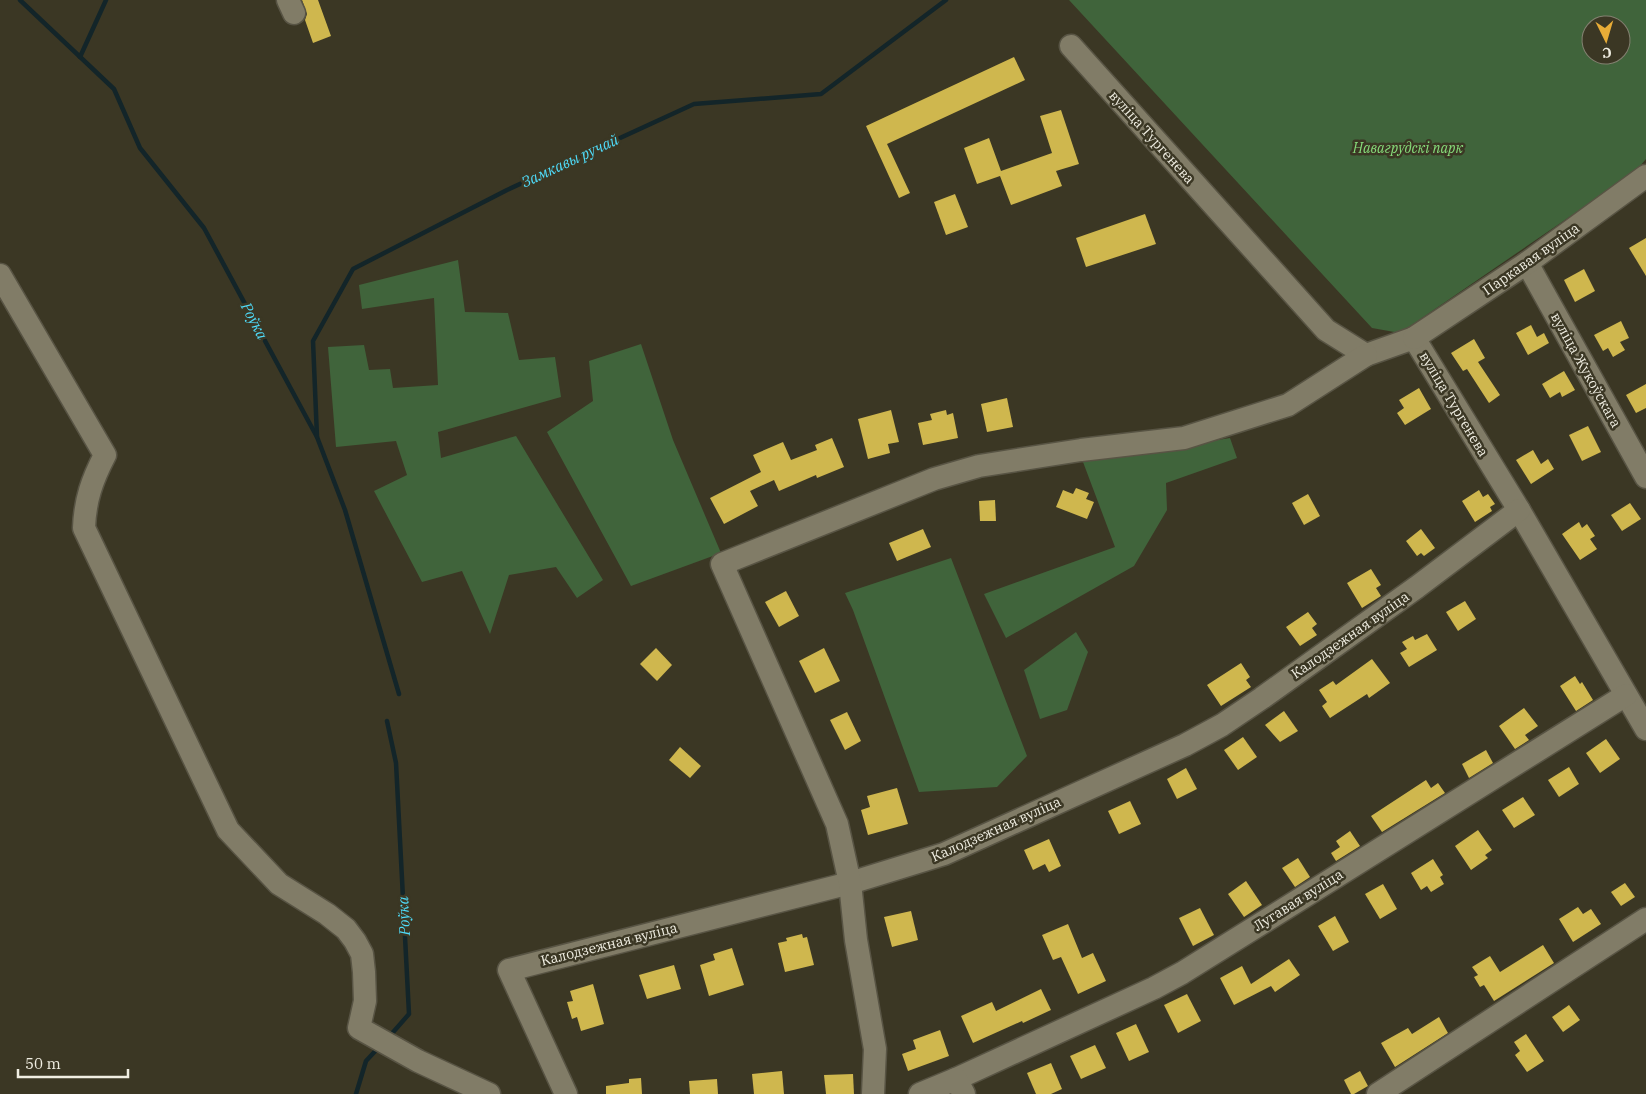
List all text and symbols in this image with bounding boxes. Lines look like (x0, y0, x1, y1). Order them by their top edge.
north arrow (1581, 15, 1631, 65)
text: С (1602, 44, 1613, 62)
street label: вуліца Тургенева (1105, 87, 1199, 188)
water label: Замкавы ручай (518, 129, 622, 191)
park label: Навагрудскі парк (1352, 139, 1463, 157)
street label: Паркавая вуліца (1479, 219, 1583, 299)
water label: Роўка (236, 298, 272, 343)
street label: вуліца Жукоўскага (1547, 309, 1625, 431)
street label: вуліца Тургенева (1416, 348, 1493, 460)
street label: Калодзежная вуліца (1287, 587, 1413, 683)
street label: Калодзежная вуліца (928, 792, 1064, 866)
street label: Лугавая вуліца (1250, 865, 1347, 935)
water label: Роўка (393, 895, 414, 937)
street label: Калодзежная вуліца (539, 918, 679, 970)
scale bar (18, 1046, 128, 1078)
text: 50 m (25, 1054, 61, 1073)

